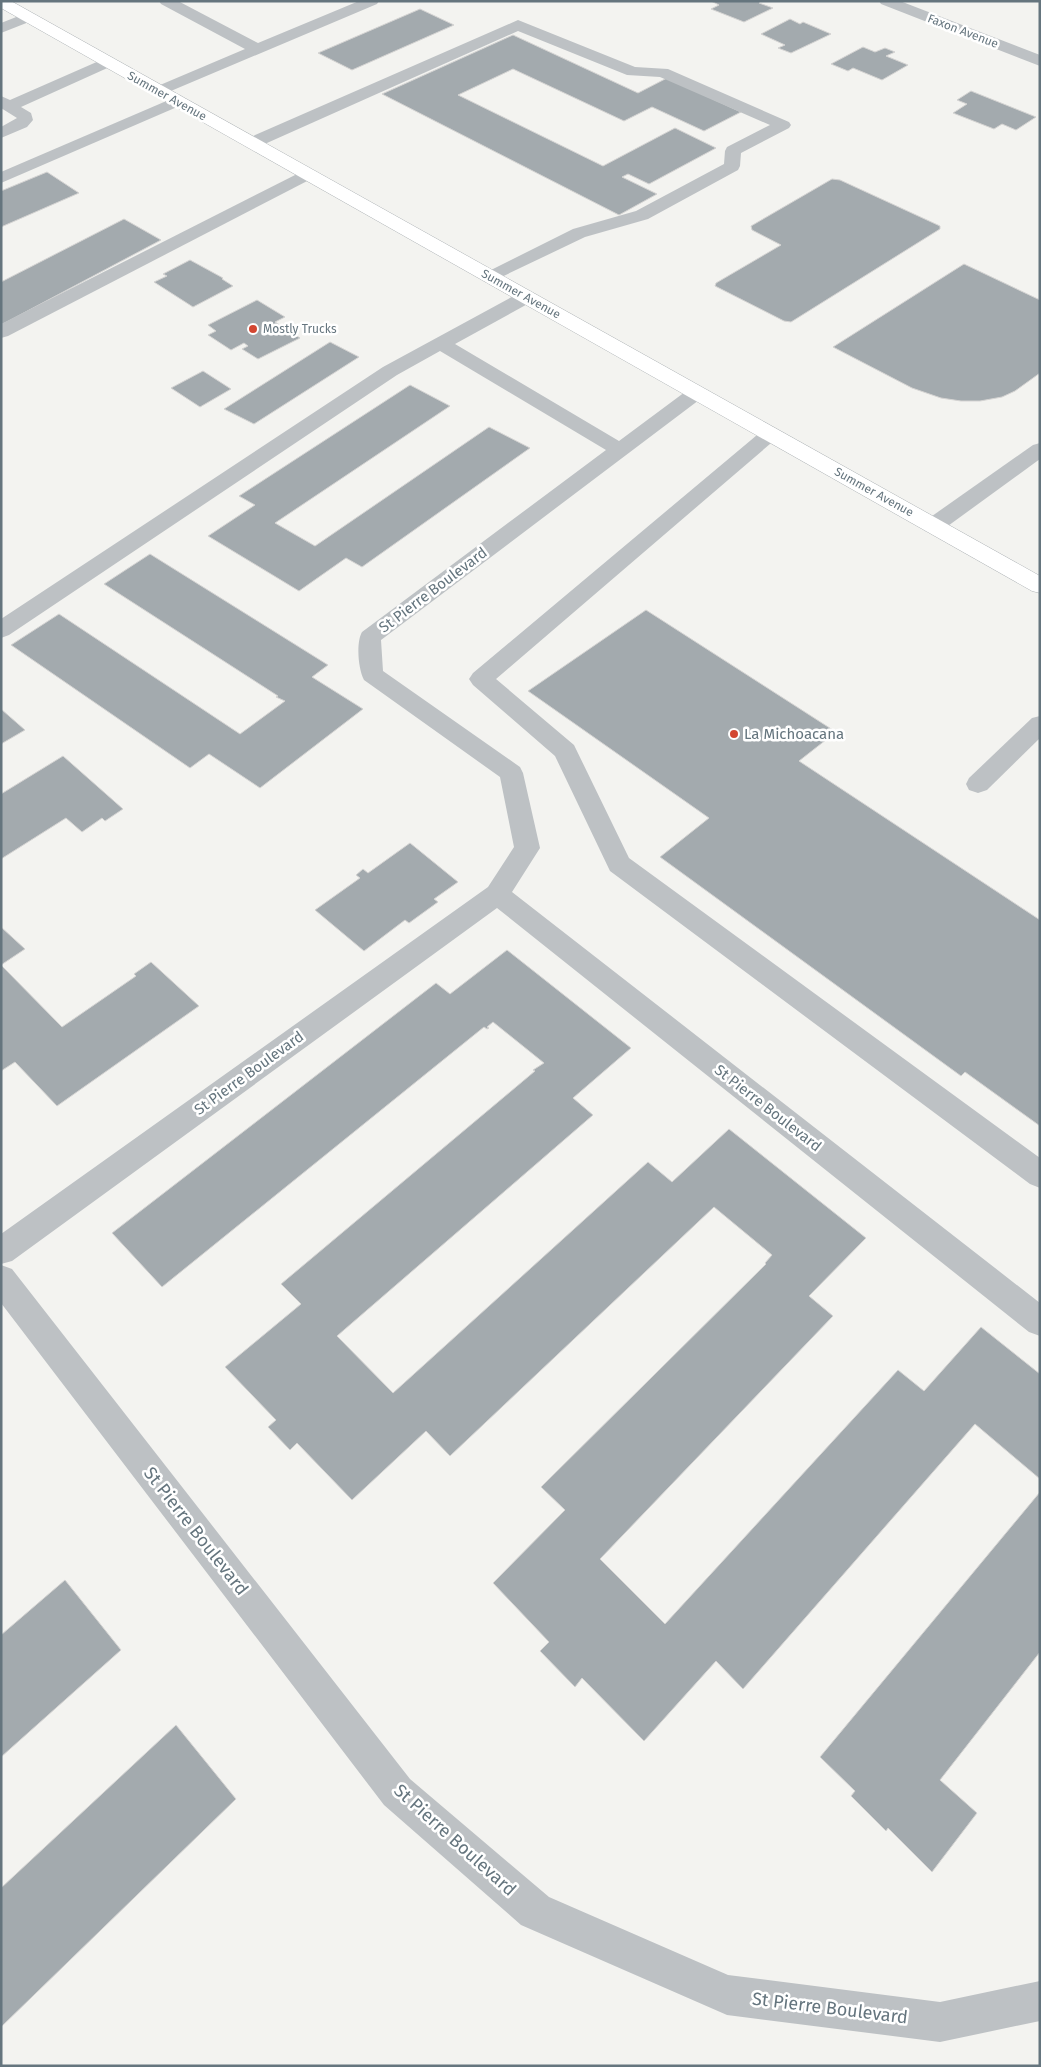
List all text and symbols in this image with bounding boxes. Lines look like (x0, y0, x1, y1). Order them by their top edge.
street label: Faxon Avenue (926, 11, 1000, 51)
street label: Summer Avenue (125, 68, 209, 124)
street label: Summer Avenue (479, 266, 563, 322)
place label: Mostly Trucks (263, 322, 337, 336)
marker: Mostly Trucks (247, 323, 259, 335)
street label: Summer Avenue (832, 464, 916, 520)
street label: St Pierre Boulevard (375, 544, 491, 636)
place label: La Michoacana (744, 725, 844, 743)
marker: La Michoacana (728, 728, 740, 740)
street label: St Pierre Boulevard (191, 1027, 307, 1119)
street label: St Pierre Boulevard (711, 1061, 825, 1155)
street label: St Pierre Boulevard (139, 1462, 253, 1600)
street label: St Pierre Boulevard (389, 1779, 521, 1901)
street label: St Pierre Boulevard (751, 1988, 909, 2028)

